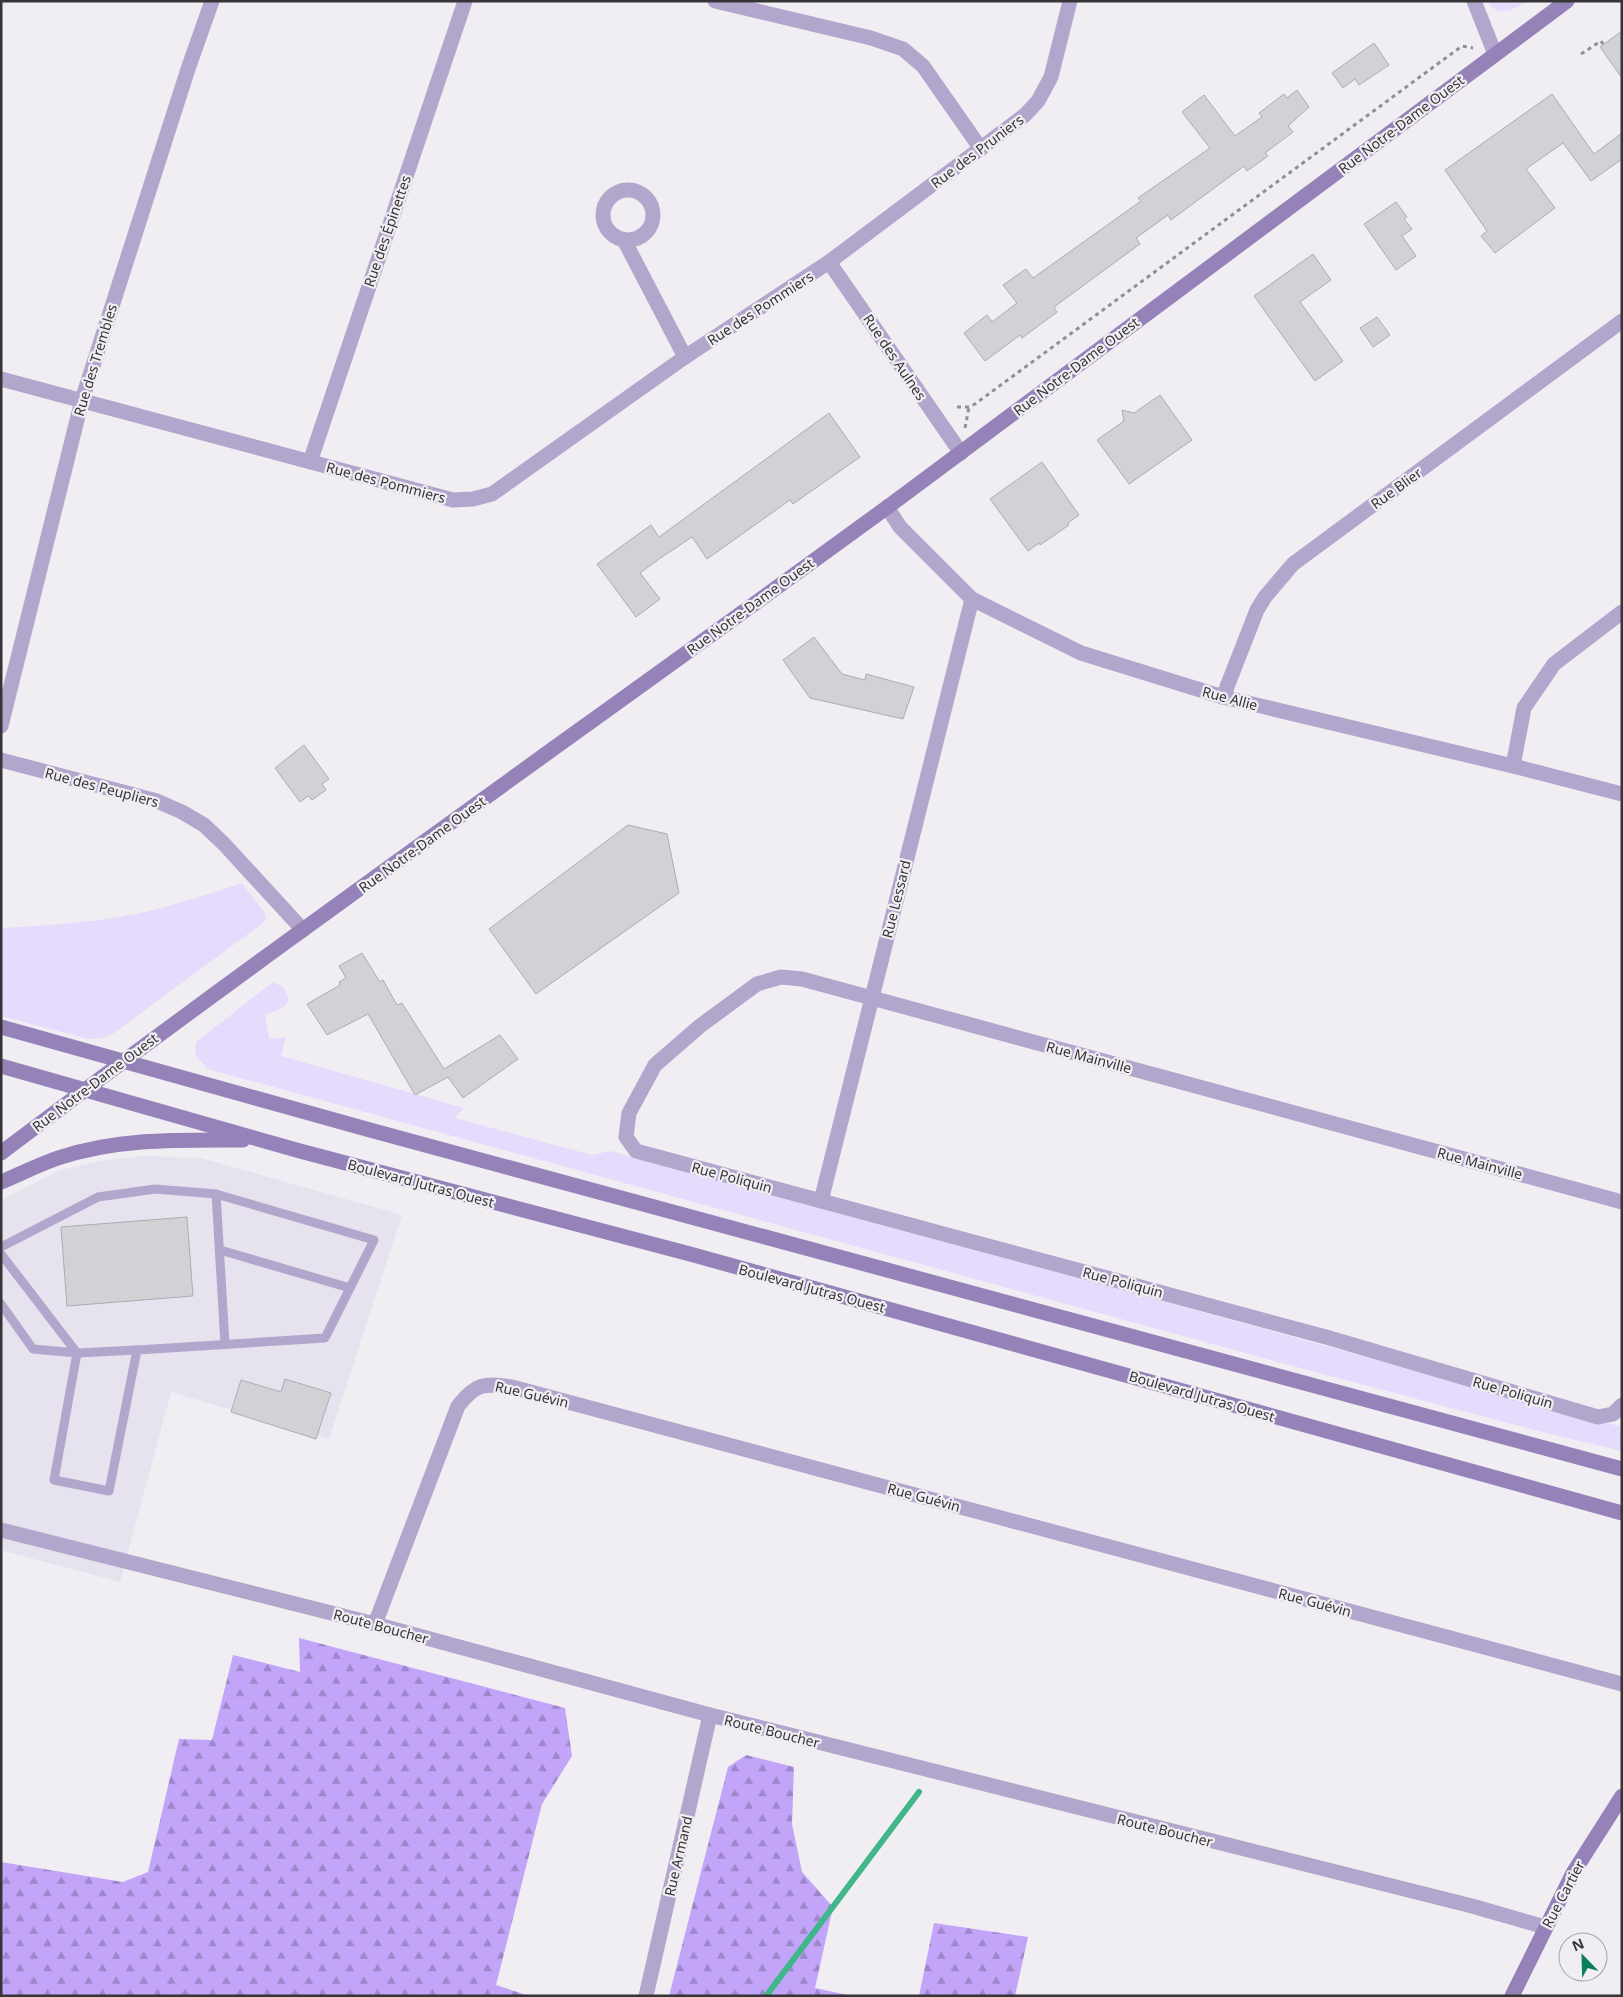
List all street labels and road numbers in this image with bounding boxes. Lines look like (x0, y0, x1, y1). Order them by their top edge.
street label: Rue Notre-Dame Ouest (1334, 70, 1468, 178)
street label: Rue des Pruniers (927, 110, 1027, 192)
street label: Rue des Épinettes (359, 172, 415, 289)
street label: Rue des Pommiers (703, 266, 817, 349)
street label: Rue des Trembles (69, 301, 121, 418)
street label: Rue des Aulnes (859, 310, 931, 404)
street label: Rue Notre-Dame Ouest (1009, 312, 1143, 420)
street label: Rue des Pommiers (324, 457, 448, 507)
street label: Rue Blier (1367, 463, 1426, 513)
street label: Rue Notre-Dame Ouest (683, 553, 817, 659)
street label: Rue Allie (1200, 682, 1260, 715)
street label: Rue des Peupliers (43, 763, 161, 811)
street label: Rue Notre-Dame Ouest (355, 791, 489, 897)
street label: Rue Lessard (877, 858, 915, 940)
street label: Rue Notre-Dame Ouest (28, 1028, 162, 1136)
street label: Rue Mainville (1044, 1036, 1134, 1078)
street label: Rue Mainville (1435, 1142, 1525, 1184)
street label: Boulevard Jutras Ouest (346, 1154, 496, 1212)
street label: Rue Poliquin (690, 1157, 774, 1197)
street label: Boulevard Jutras Ouest (737, 1259, 887, 1317)
street label: Rue Poliquin (1081, 1262, 1165, 1302)
street label: Boulevard Jutras Ouest (1127, 1366, 1277, 1426)
street label: Rue Poliquin (1471, 1371, 1555, 1413)
street label: Rue Guévin (493, 1376, 571, 1412)
street label: Rue Guévin (885, 1478, 963, 1516)
street label: Rue Guévin (1276, 1583, 1354, 1621)
street label: Route Boucher (331, 1604, 431, 1648)
street label: Route Boucher (722, 1710, 822, 1752)
street label: Route Boucher (1115, 1809, 1215, 1851)
street label: Rue Armand (660, 1814, 696, 1898)
street label: Rue Cartier (1537, 1857, 1589, 1931)

